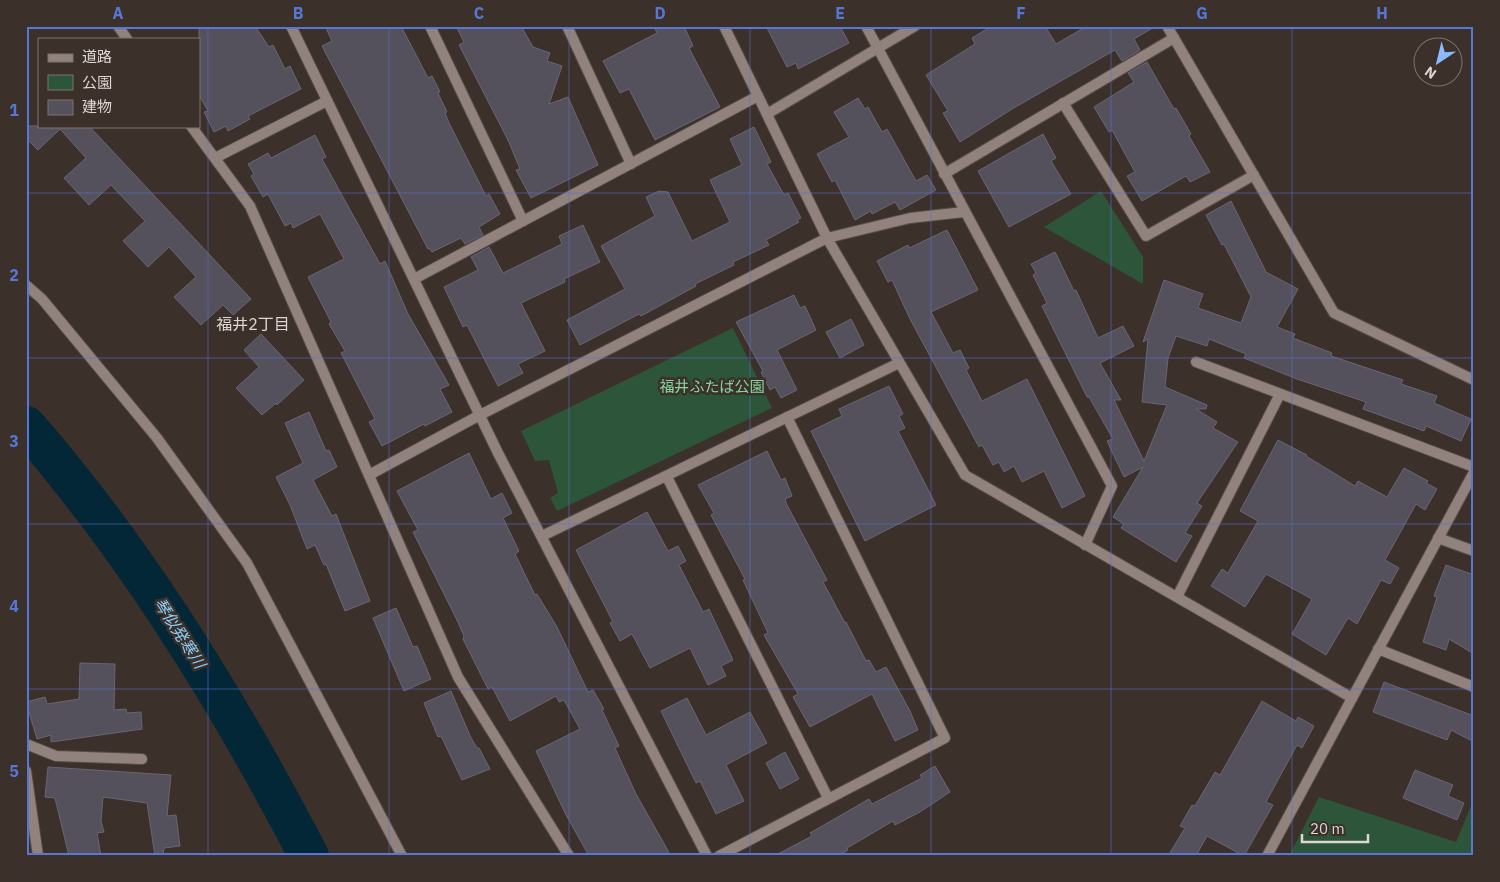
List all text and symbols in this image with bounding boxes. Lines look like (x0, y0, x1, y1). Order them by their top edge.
text: A (113, 3, 124, 23)
text: B (293, 3, 304, 23)
text: C (474, 3, 484, 23)
text: D (654, 3, 666, 23)
text: E (835, 3, 845, 23)
text: F (1016, 3, 1026, 23)
text: G (1196, 3, 1208, 23)
text: H (1376, 3, 1388, 23)
legend (38, 38, 200, 128)
north arrow (1412, 38, 1462, 88)
text: 道路 (82, 47, 112, 66)
text: N (1421, 62, 1440, 83)
text: 公園 (82, 73, 112, 92)
text: 建物 (82, 97, 112, 116)
text: 1 (9, 100, 19, 120)
text: 2 (9, 265, 19, 285)
district label: 福井2丁目 (216, 314, 290, 334)
park label: 福井ふたば公園 (659, 377, 765, 396)
text: 3 (9, 431, 19, 451)
water label: 琴似発寒川 (150, 594, 211, 674)
text: 4 (9, 596, 19, 616)
text: 5 (9, 761, 19, 781)
scale bar (1302, 812, 1369, 844)
text: 20 m (1310, 819, 1345, 838)

